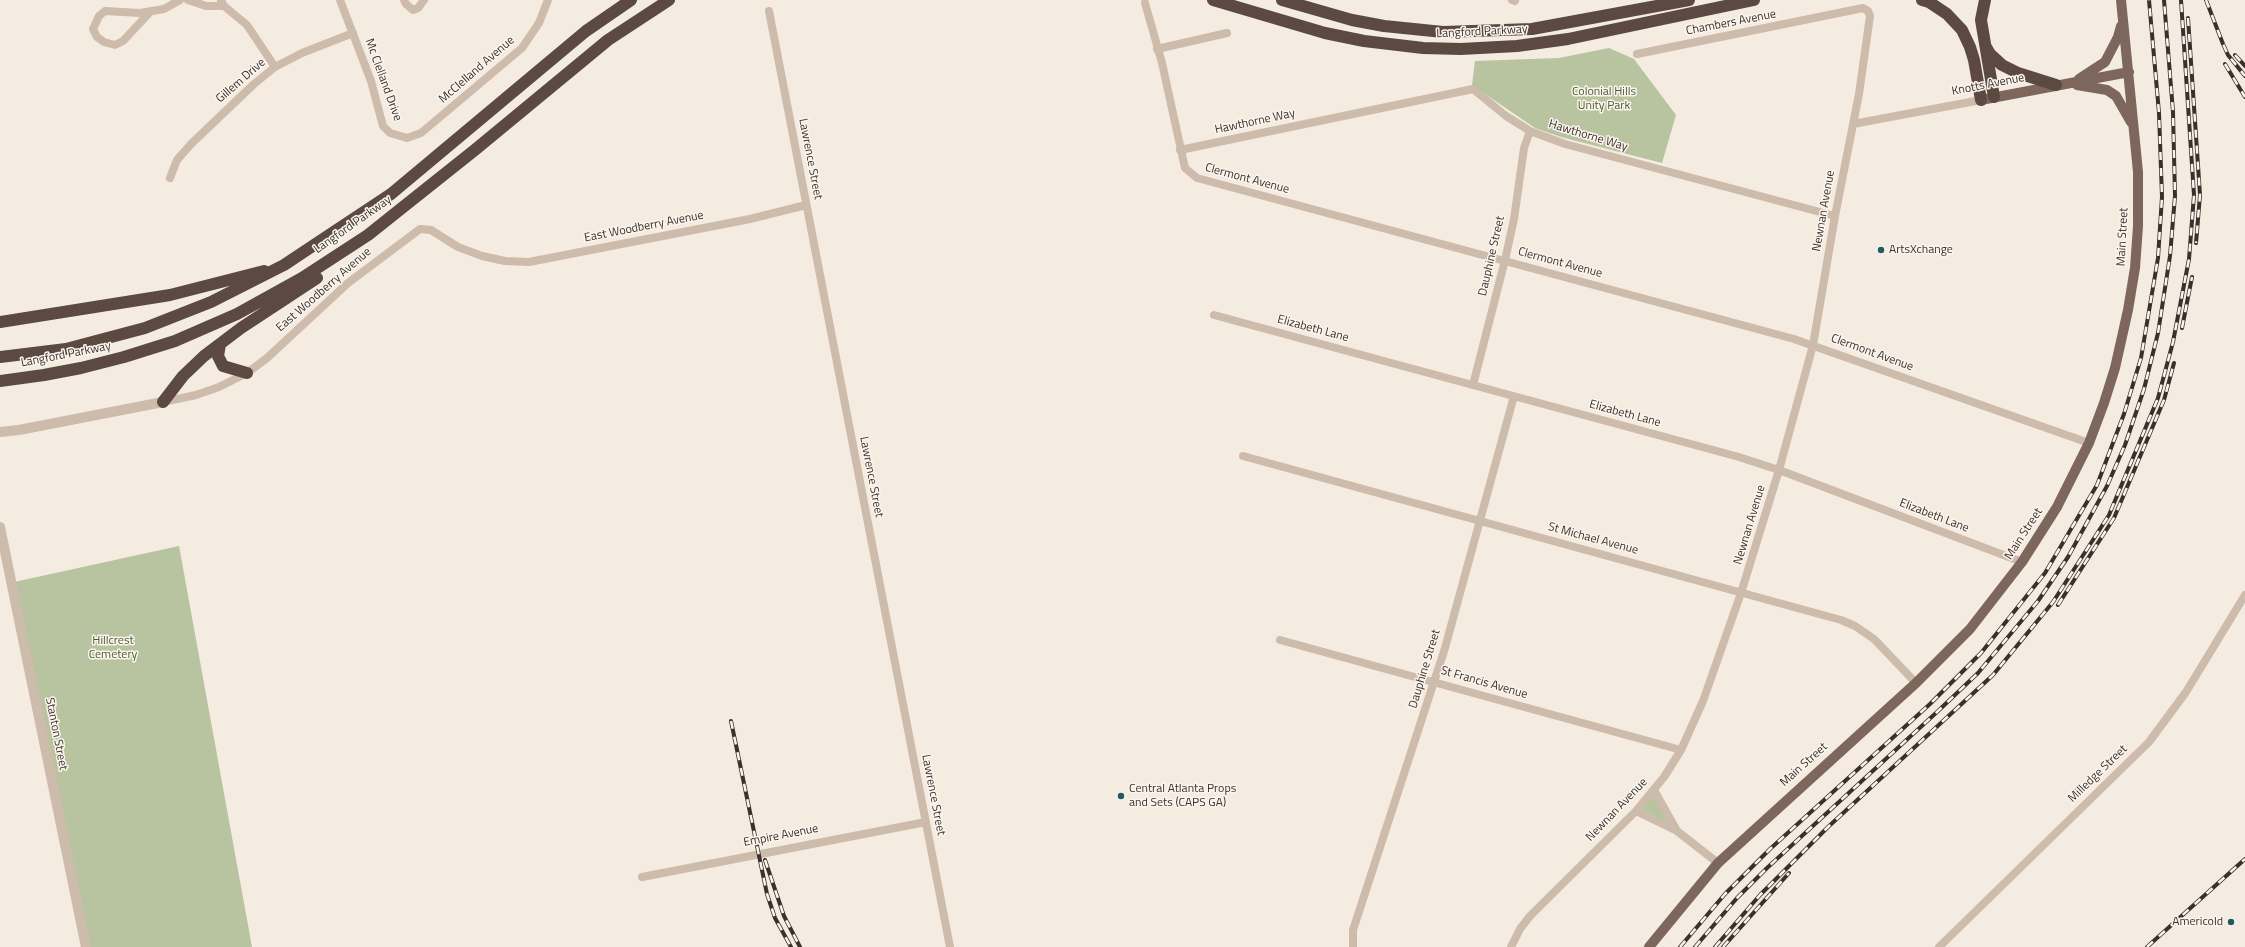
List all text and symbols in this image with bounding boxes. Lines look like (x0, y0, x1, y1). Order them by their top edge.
street label: Chambers Avenue (1685, 7, 1777, 39)
street label: Langford Parkway (1436, 22, 1528, 42)
street label: McClelland Avenue (436, 33, 518, 107)
street label: Mc Clelland Drive (361, 37, 405, 123)
street label: Gillem Drive (213, 56, 269, 106)
street label: Knotts Avenue (1950, 71, 2026, 99)
park label: Colonial Hills Unity Park (1572, 85, 1636, 113)
street label: Hawthorne Way (1214, 106, 1296, 138)
street label: Lawrence Street (795, 117, 825, 201)
street label: Hawthorne Way (1547, 117, 1629, 155)
street label: Clermont Avenue (1203, 161, 1291, 197)
street label: Newnan Avenue (1810, 169, 1838, 253)
street label: Langford Parkway (311, 193, 395, 257)
street label: Main Street (2114, 207, 2132, 267)
street label: East Woodberry Avenue (583, 208, 705, 246)
street label: Dauphine Street (1476, 215, 1508, 297)
place label: ArtsXchange (1889, 243, 1953, 257)
street label: East Woodberry Avenue (274, 245, 374, 335)
street label: Clermont Avenue (1516, 245, 1604, 281)
marker: ArtsXchange (1876, 245, 1886, 255)
street label: Elizabeth Lane (1276, 313, 1350, 345)
street label: Clermont Avenue (1829, 331, 1915, 375)
street label: Langford Parkway (20, 339, 112, 371)
street label: Elizabeth Lane (1588, 398, 1662, 430)
street label: Lawrence Street (856, 435, 886, 519)
street label: Newnan Avenue (1731, 484, 1769, 566)
street label: Elizabeth Lane (1897, 496, 1971, 536)
street label: Main Street (2002, 505, 2046, 563)
street label: St Michael Avenue (1546, 520, 1640, 558)
street label: Dauphine Street (1406, 628, 1444, 710)
park label: Hillcrest Cemetery (89, 634, 137, 662)
street label: St Francis Avenue (1439, 664, 1529, 702)
street label: Stanton Street (42, 697, 70, 771)
street label: Main Street (1777, 740, 1831, 790)
street label: Milledge Street (2065, 742, 2131, 806)
street label: Lawrence Street (918, 753, 948, 837)
street label: Newnan Avenue (1583, 775, 1651, 845)
place label: Central Atlanta Props and Sets (CAPS GA) (1129, 782, 1236, 810)
marker: Central Atlanta Props and Sets (CAPS GA) (1116, 791, 1126, 801)
street label: Empire Avenue (742, 822, 820, 850)
place label: Americold (2172, 915, 2223, 929)
marker: Americold (2226, 917, 2236, 927)

